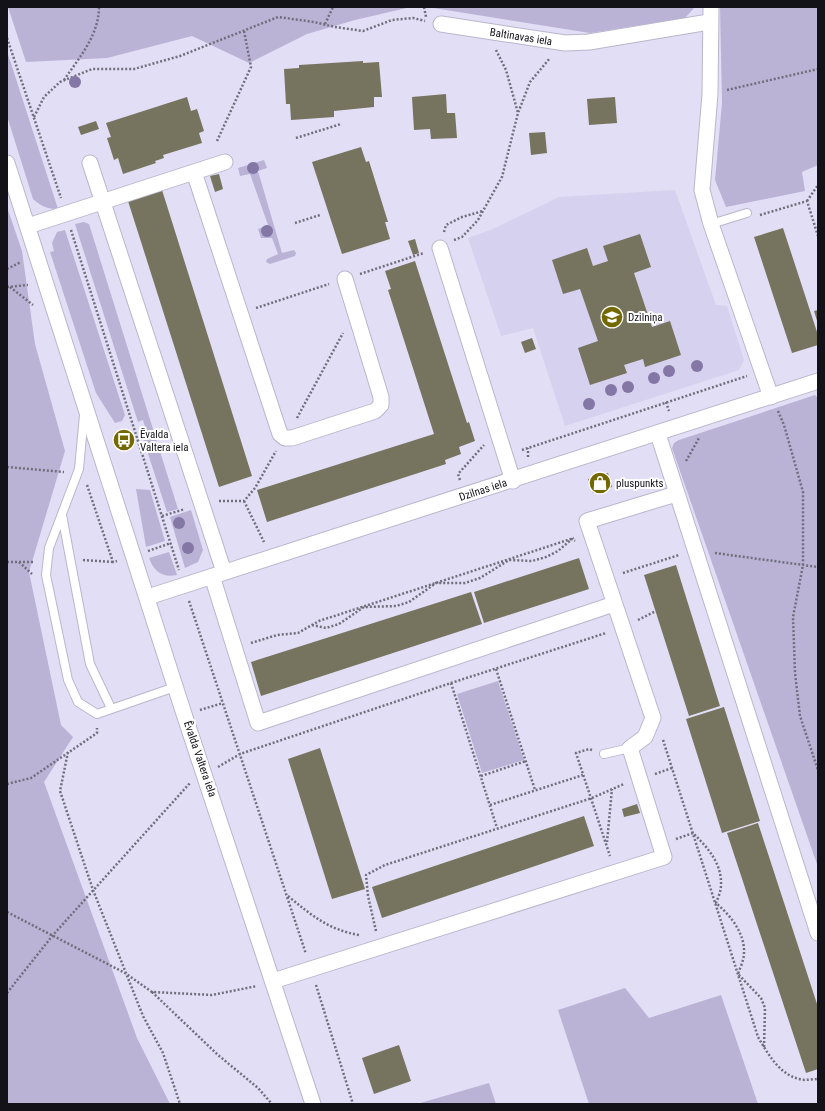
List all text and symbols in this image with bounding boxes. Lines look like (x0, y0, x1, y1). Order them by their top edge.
street label: Baltinavas iela (489, 26, 553, 48)
school or university icon: Dzilniņa (599, 304, 625, 330)
place label: Dzilniņa (628, 311, 663, 324)
bus stop icon: Ēvalda Valtera iela (111, 427, 137, 453)
place label: Ēvalda Valtera iela (140, 428, 189, 454)
shop icon: pluspunkts (587, 470, 613, 496)
street label: Dzilnas iela (457, 476, 509, 504)
place label: pluspunkts (616, 477, 664, 490)
street label: Ēvalda Valtera iela (181, 719, 219, 799)

